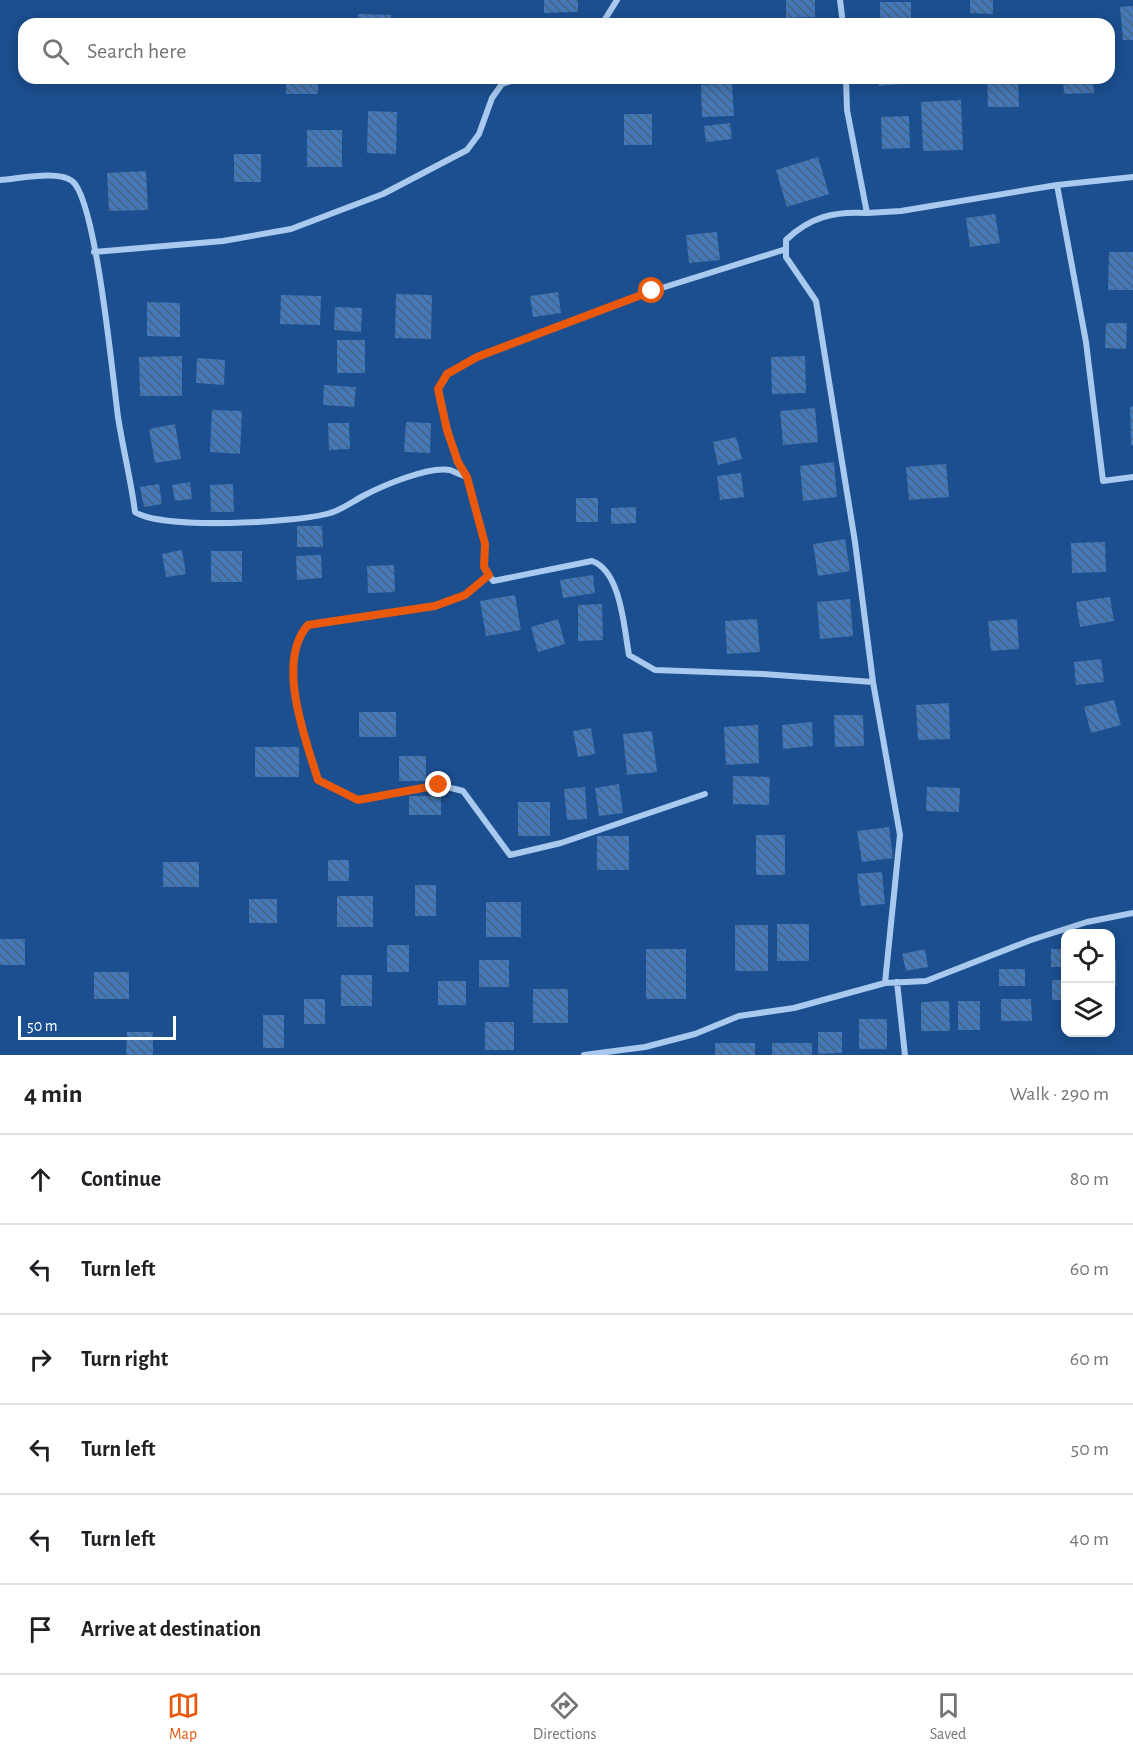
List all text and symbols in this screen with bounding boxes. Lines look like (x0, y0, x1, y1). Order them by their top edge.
search box (18, 18, 1115, 84)
icon: search (39, 35, 72, 68)
text: Search here (87, 40, 186, 62)
route start (638, 277, 664, 303)
route end (425, 771, 451, 797)
map controls (1061, 929, 1115, 1037)
button: locate (1061, 929, 1115, 983)
button: layers (1061, 983, 1115, 1037)
scale bar (18, 1013, 176, 1040)
text: 50 m (27, 1018, 58, 1034)
text: 4 min (24, 1081, 83, 1107)
text: Walk · 290 m (1009, 1084, 1109, 1104)
icon: ahead (24, 1163, 57, 1196)
text: Continue (81, 1168, 161, 1190)
text: 80 m (1070, 1169, 1109, 1189)
icon: left (24, 1253, 57, 1286)
text: Turn left (81, 1258, 155, 1280)
text: 60 m (1070, 1259, 1109, 1279)
icon: right (24, 1343, 57, 1376)
text: Turn right (81, 1348, 168, 1370)
text: 60 m (1070, 1349, 1109, 1369)
icon: left (24, 1433, 57, 1466)
text: Turn left (81, 1438, 155, 1460)
text: 50 m (1071, 1439, 1109, 1459)
icon: left (24, 1523, 57, 1556)
text: Turn left (81, 1528, 155, 1550)
text: 40 m (1070, 1529, 1109, 1549)
icon: arrive (24, 1613, 57, 1646)
text: Arrive at destination (81, 1618, 261, 1640)
tab: Map (167, 1689, 200, 1744)
tab: Directions (533, 1689, 597, 1744)
tab: Saved (930, 1689, 966, 1744)

